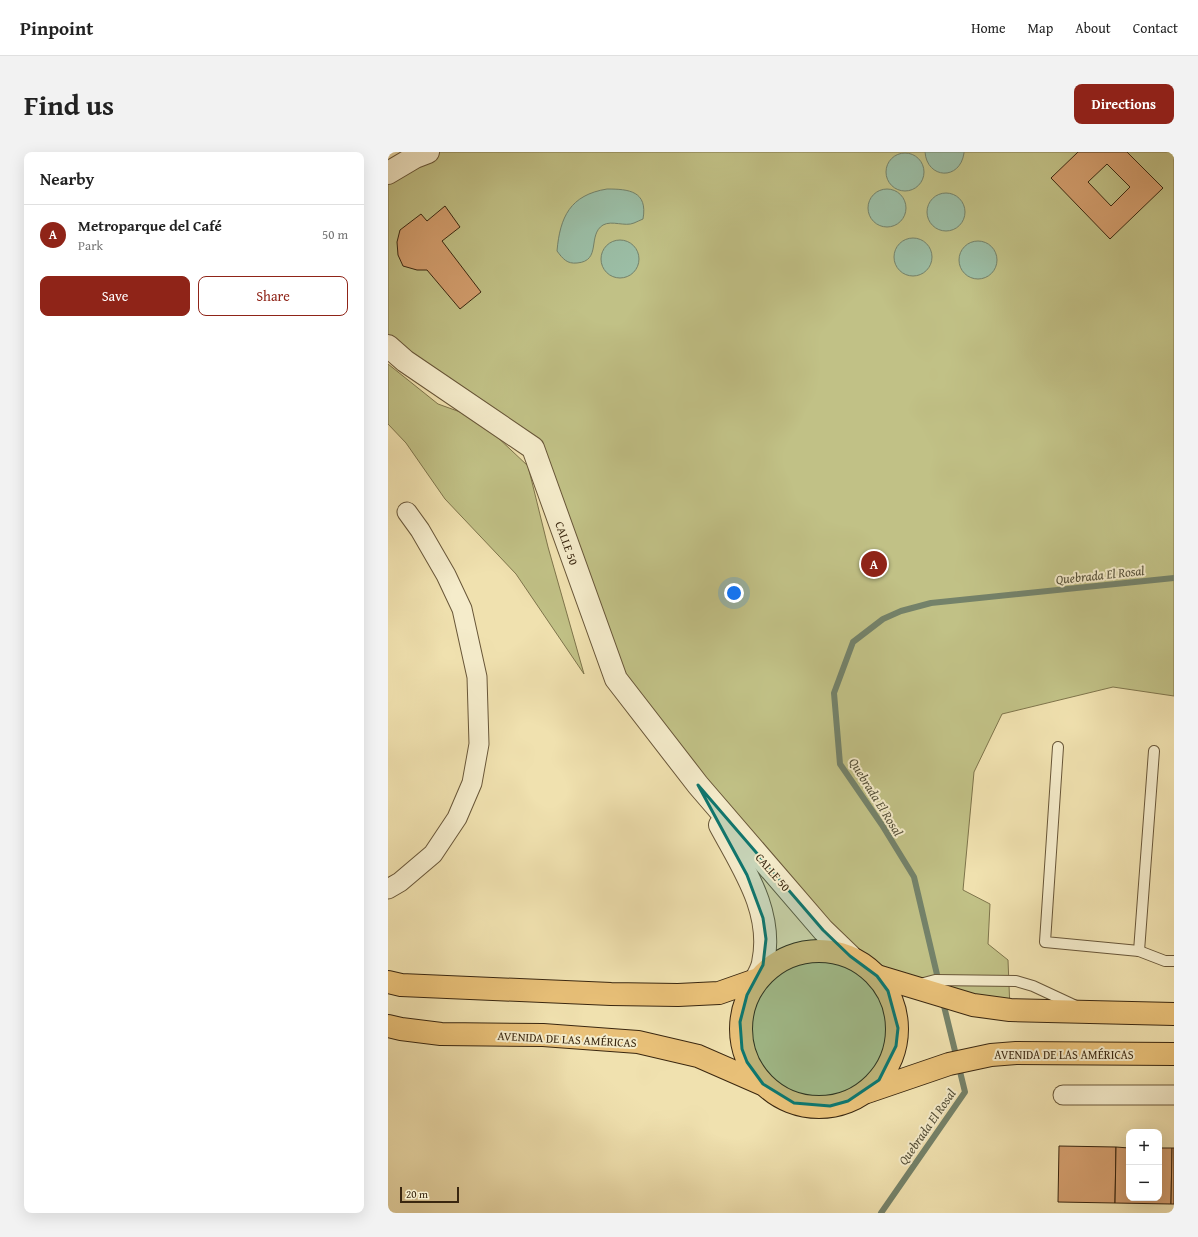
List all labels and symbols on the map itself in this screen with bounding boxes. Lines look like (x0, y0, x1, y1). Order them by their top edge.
street label: CALLE 50 (551, 519, 583, 567)
pin: A (861, 549, 887, 579)
water label: Quebrada El Rosal (1055, 561, 1145, 589)
your location (724, 583, 744, 603)
water label: Quebrada El Rosal (844, 754, 908, 840)
street label: CALLE 50 (752, 849, 794, 895)
street label: AVENIDA DE LAS AMÉRICAS (497, 1027, 637, 1051)
street label: AVENIDA DE LAS AMÉRICAS (994, 1046, 1134, 1063)
water label: Quebrada El Rosal (894, 1085, 960, 1169)
scale bar (400, 1185, 459, 1204)

